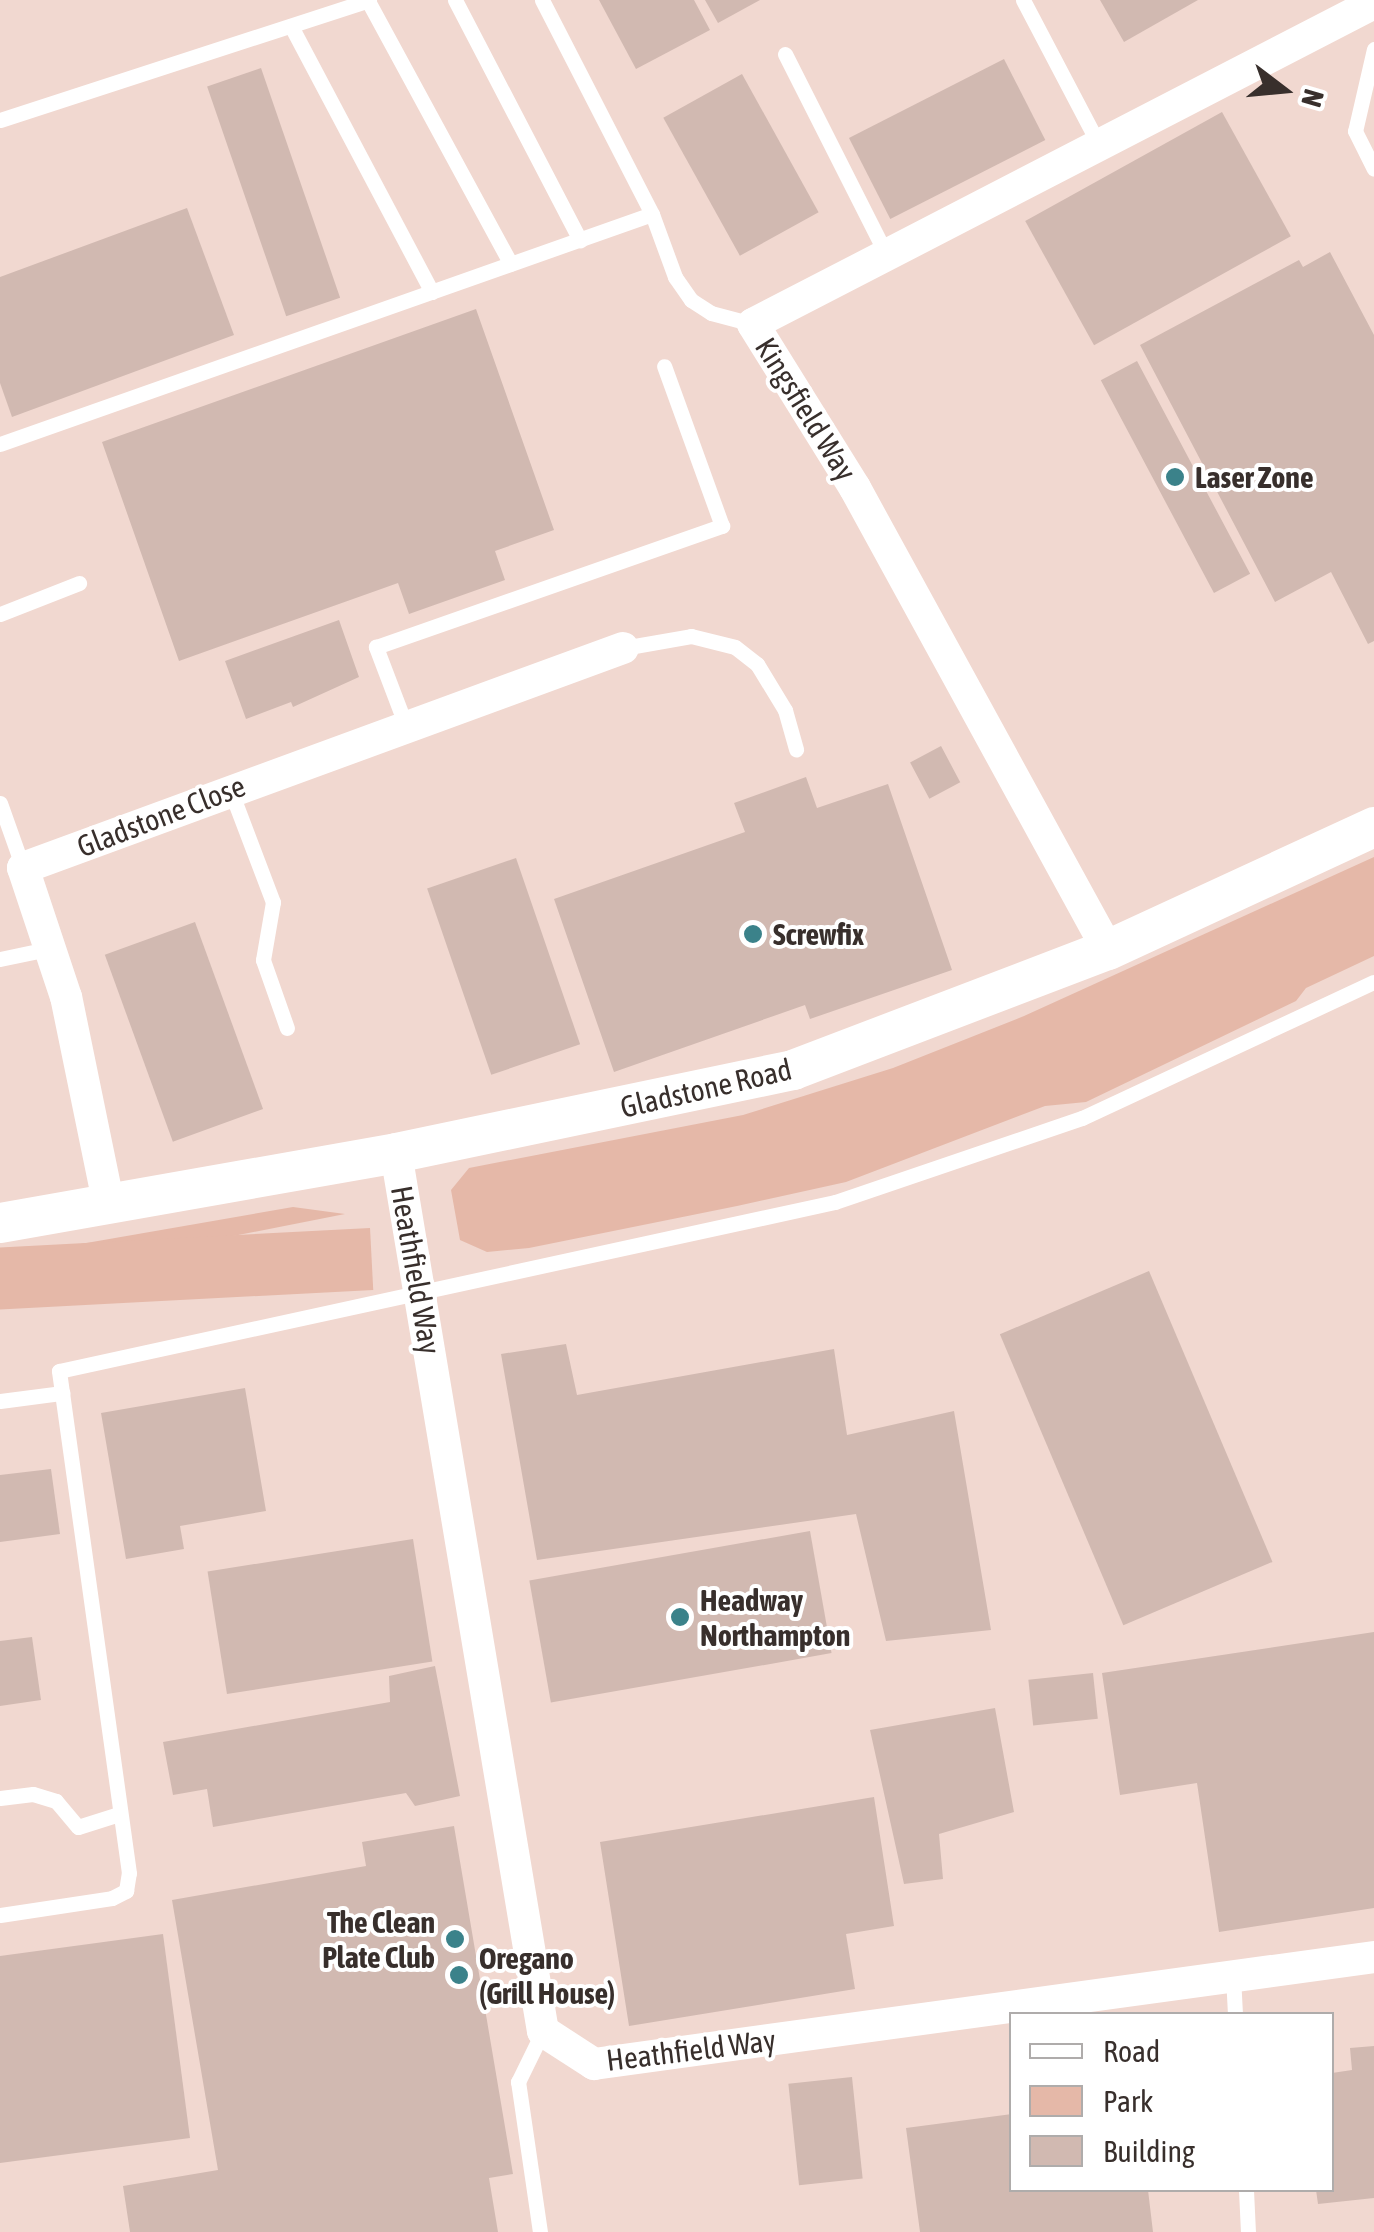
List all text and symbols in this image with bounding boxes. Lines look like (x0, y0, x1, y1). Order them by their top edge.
north arrow (1234, 40, 1334, 140)
text: N (1295, 86, 1330, 111)
street label: Kingsfield Way (748, 331, 864, 487)
place label: Laser Zone (1195, 459, 1313, 495)
marker: Laser Zone (1164, 466, 1186, 488)
street label: Gladstone Close (72, 768, 250, 864)
place label: Screwfix (773, 916, 864, 952)
marker: Screwfix (742, 923, 764, 945)
street label: Gladstone Road (617, 1051, 795, 1125)
street label: Heathfield Way (384, 1183, 448, 1357)
place label: Headway Northampton (700, 1582, 850, 1652)
marker: Headway Northampton (669, 1606, 691, 1628)
place label: The Clean Plate Club (322, 1904, 435, 1974)
marker: The Clean Plate Club (444, 1928, 466, 1950)
place label: Oregano (Grill House) (479, 1940, 615, 2010)
marker: Oregano (Grill House) (448, 1964, 470, 1986)
legend (1009, 2012, 1334, 2192)
street label: Heathfield Way (604, 2022, 778, 2078)
text: Road (1103, 2034, 1160, 2068)
text: Park (1103, 2084, 1153, 2118)
text: Building (1103, 2134, 1195, 2168)

